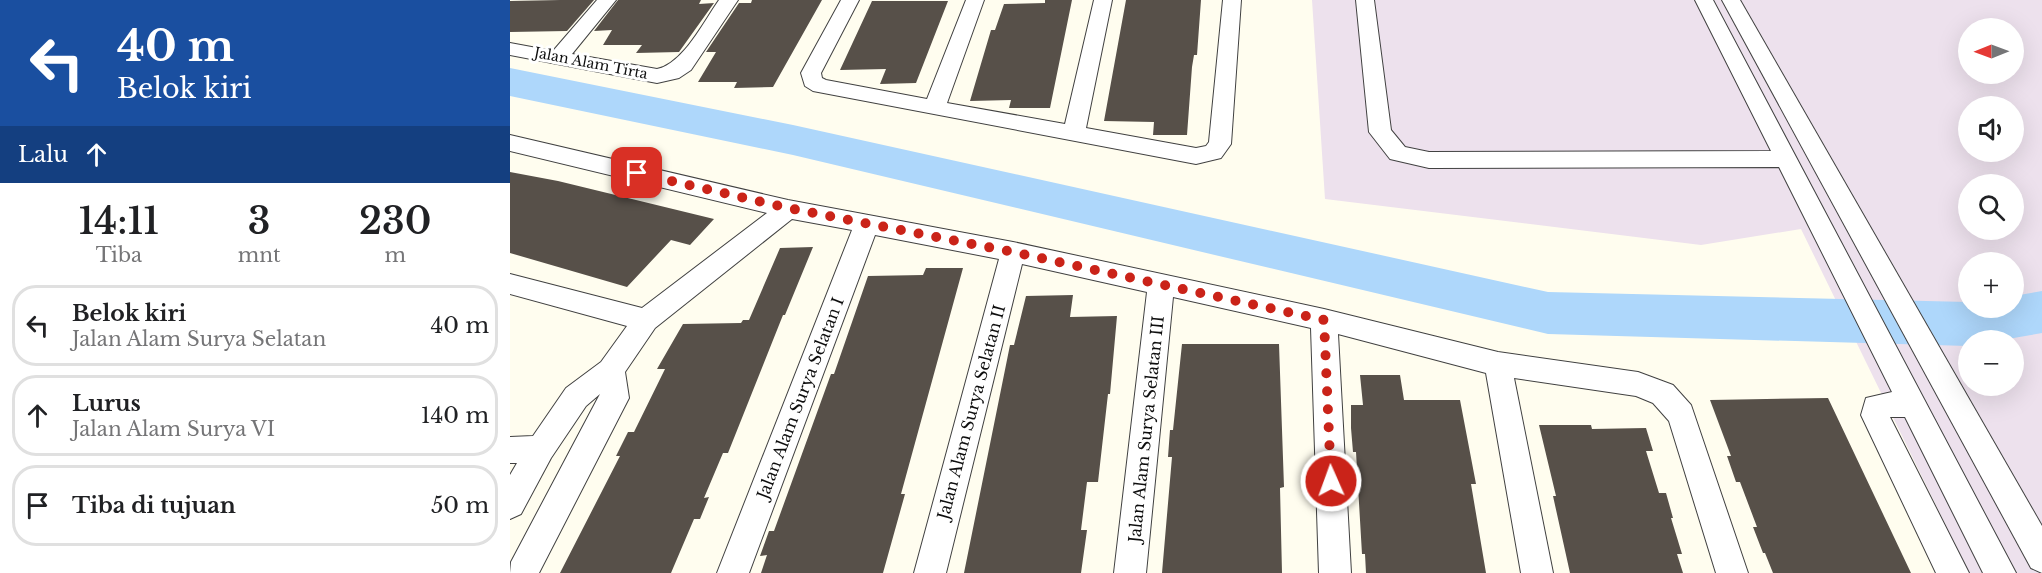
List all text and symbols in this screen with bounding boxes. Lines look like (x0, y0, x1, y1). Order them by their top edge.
north arrow (1958, 18, 2024, 84)
map controls (1958, 18, 2024, 396)
text: 40 m (117, 20, 234, 72)
icon: left (18, 24, 96, 102)
street label: Jalan Alam Tirta (531, 43, 650, 83)
text: Belok kiri (117, 72, 252, 105)
button: sound (1958, 96, 2024, 162)
icon: ahead (80, 138, 113, 171)
text: Lalu (18, 141, 68, 168)
pin (611, 147, 662, 198)
icon: arrive (620, 156, 653, 189)
button: search (1958, 174, 2024, 240)
text: 14:11 (79, 199, 159, 244)
text: 3 (248, 199, 270, 244)
text: 230 (359, 199, 431, 244)
text: Tiba (96, 243, 142, 267)
text: mnt (238, 243, 280, 267)
text: m (384, 243, 406, 267)
button: + (1958, 252, 2024, 318)
street label: Jalan Alam Surya Selatan I (751, 294, 848, 504)
text: Belok kiri (72, 300, 186, 327)
street label: Jalan Alam Surya Selatan II (932, 303, 1009, 523)
icon: left (21, 309, 54, 342)
text: 40 m (431, 312, 489, 339)
street label: Jalan Alam Surya Selatan III (1124, 315, 1168, 545)
text: Jalan Alam Surya Selatan (72, 327, 326, 351)
button: − (1958, 330, 2024, 396)
text: Lurus (72, 390, 141, 417)
icon: ahead (21, 399, 54, 432)
text: 140 m (421, 402, 489, 429)
text: Jalan Alam Surya VI (72, 417, 275, 441)
position arrow (1299, 449, 1363, 513)
icon: arrive (21, 489, 54, 522)
text: Tiba di tujuan (72, 492, 236, 519)
text: 50 m (431, 492, 489, 519)

